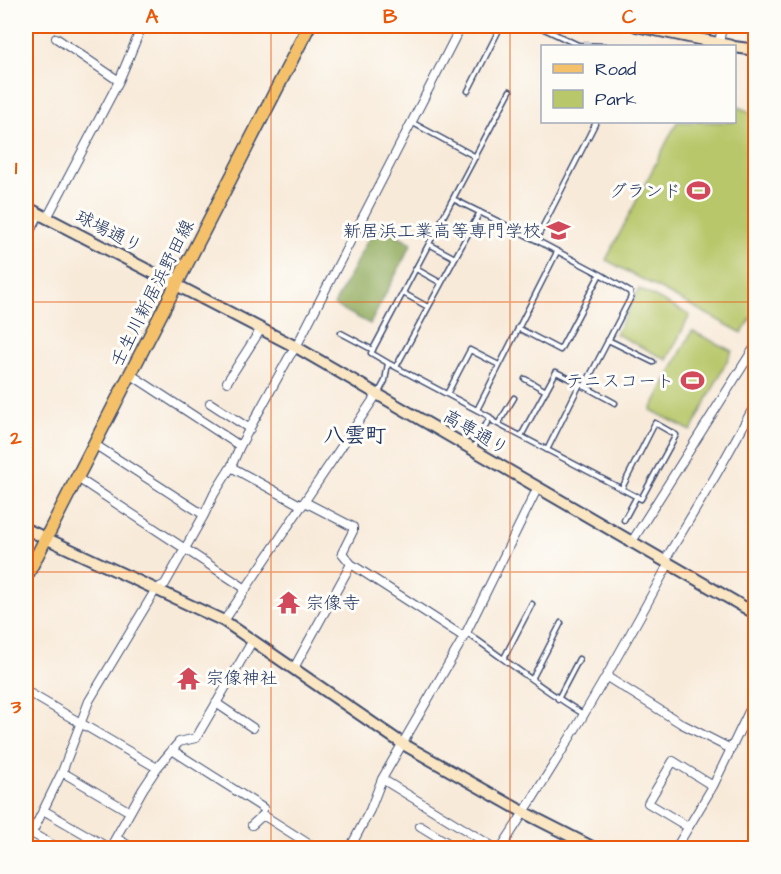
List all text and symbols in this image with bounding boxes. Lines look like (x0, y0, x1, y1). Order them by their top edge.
text: A (146, 3, 159, 31)
text: B (383, 3, 398, 31)
text: C (622, 3, 637, 31)
legend (541, 45, 736, 123)
text: Road (595, 57, 636, 82)
text: Park (595, 87, 637, 112)
text: 1 (15, 154, 18, 182)
sports icon: グランド (686, 178, 712, 204)
place label: グランド (609, 179, 681, 204)
street label: 球場通り (71, 204, 147, 259)
street label: 壬生川新居浜野田線 (105, 215, 200, 371)
school or university icon: 新居浜工業高等専門学校 (546, 218, 572, 244)
place label: 新居浜工業高等専門学校 (343, 219, 541, 244)
sports icon: テニスコート (679, 368, 705, 394)
place label: テニスコート (566, 369, 674, 394)
street label: 高専通り (438, 404, 513, 461)
district label: 八雲町 (324, 421, 387, 450)
text: 2 (9, 424, 22, 452)
temple icon: 宗像寺 (275, 590, 301, 616)
place label: 宗像寺 (306, 591, 360, 616)
temple icon: 宗像神社 (175, 665, 201, 691)
place label: 宗像神社 (206, 666, 278, 691)
text: 3 (10, 693, 22, 721)

